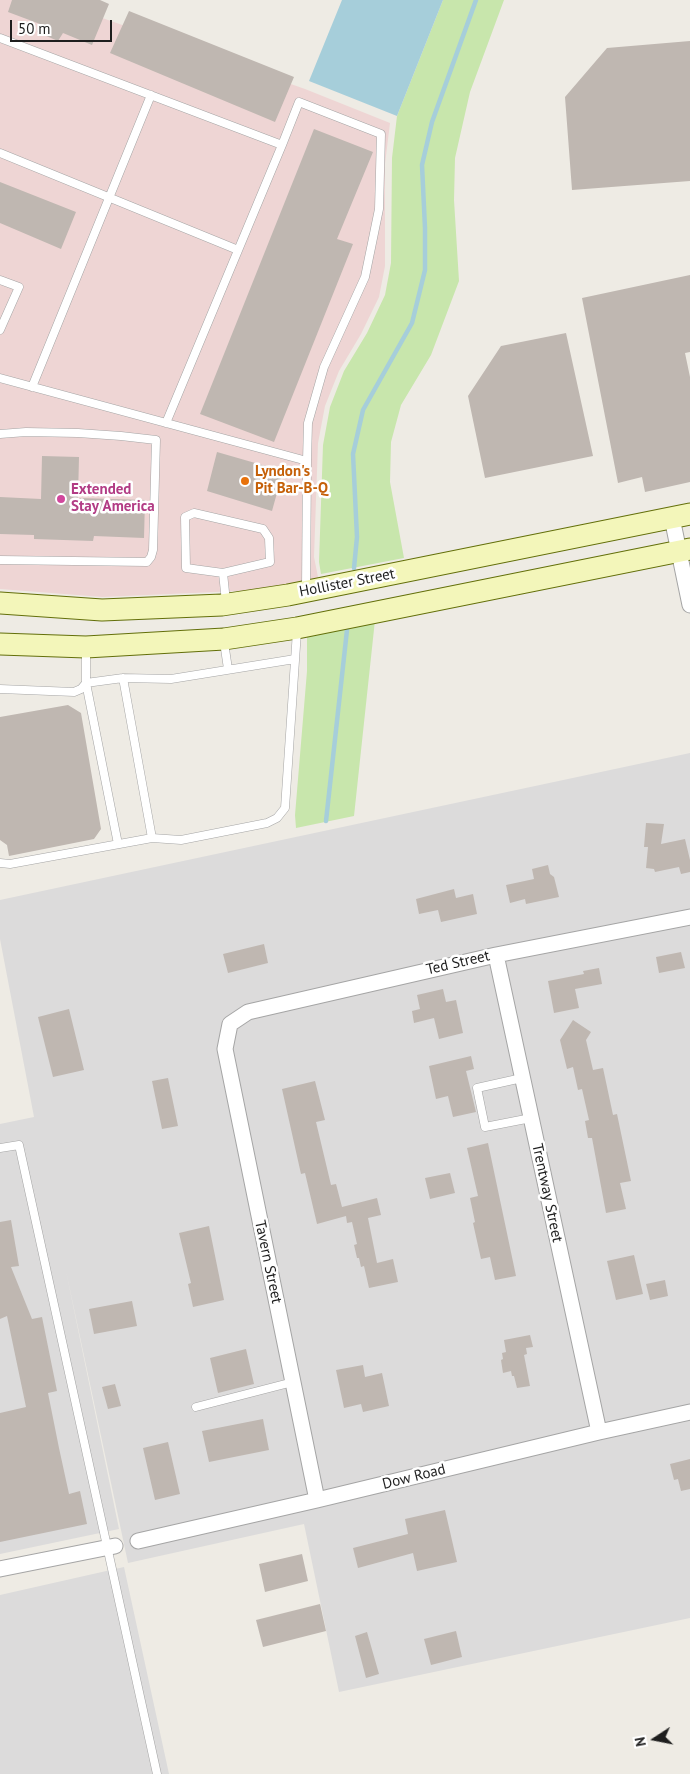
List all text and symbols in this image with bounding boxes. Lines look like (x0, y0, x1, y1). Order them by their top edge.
scale bar (12, 10, 115, 42)
text: 50 m (18, 19, 51, 38)
place label: Lyndon's Pit Bar-B-Q (255, 463, 328, 498)
marker: Lyndon's Pit Bar-B-Q (239, 475, 251, 487)
place label: Extended Stay America (71, 481, 155, 516)
marker: Extended Stay America (55, 493, 67, 505)
street label: Hollister Street (298, 565, 396, 601)
street label: Ted Street (425, 947, 491, 979)
street label: Trentway Street (528, 1142, 566, 1244)
street label: Tavern Street (250, 1219, 286, 1305)
street label: Dow Road (381, 1460, 447, 1494)
north arrow (630, 1714, 680, 1764)
text: N (631, 1736, 650, 1748)

